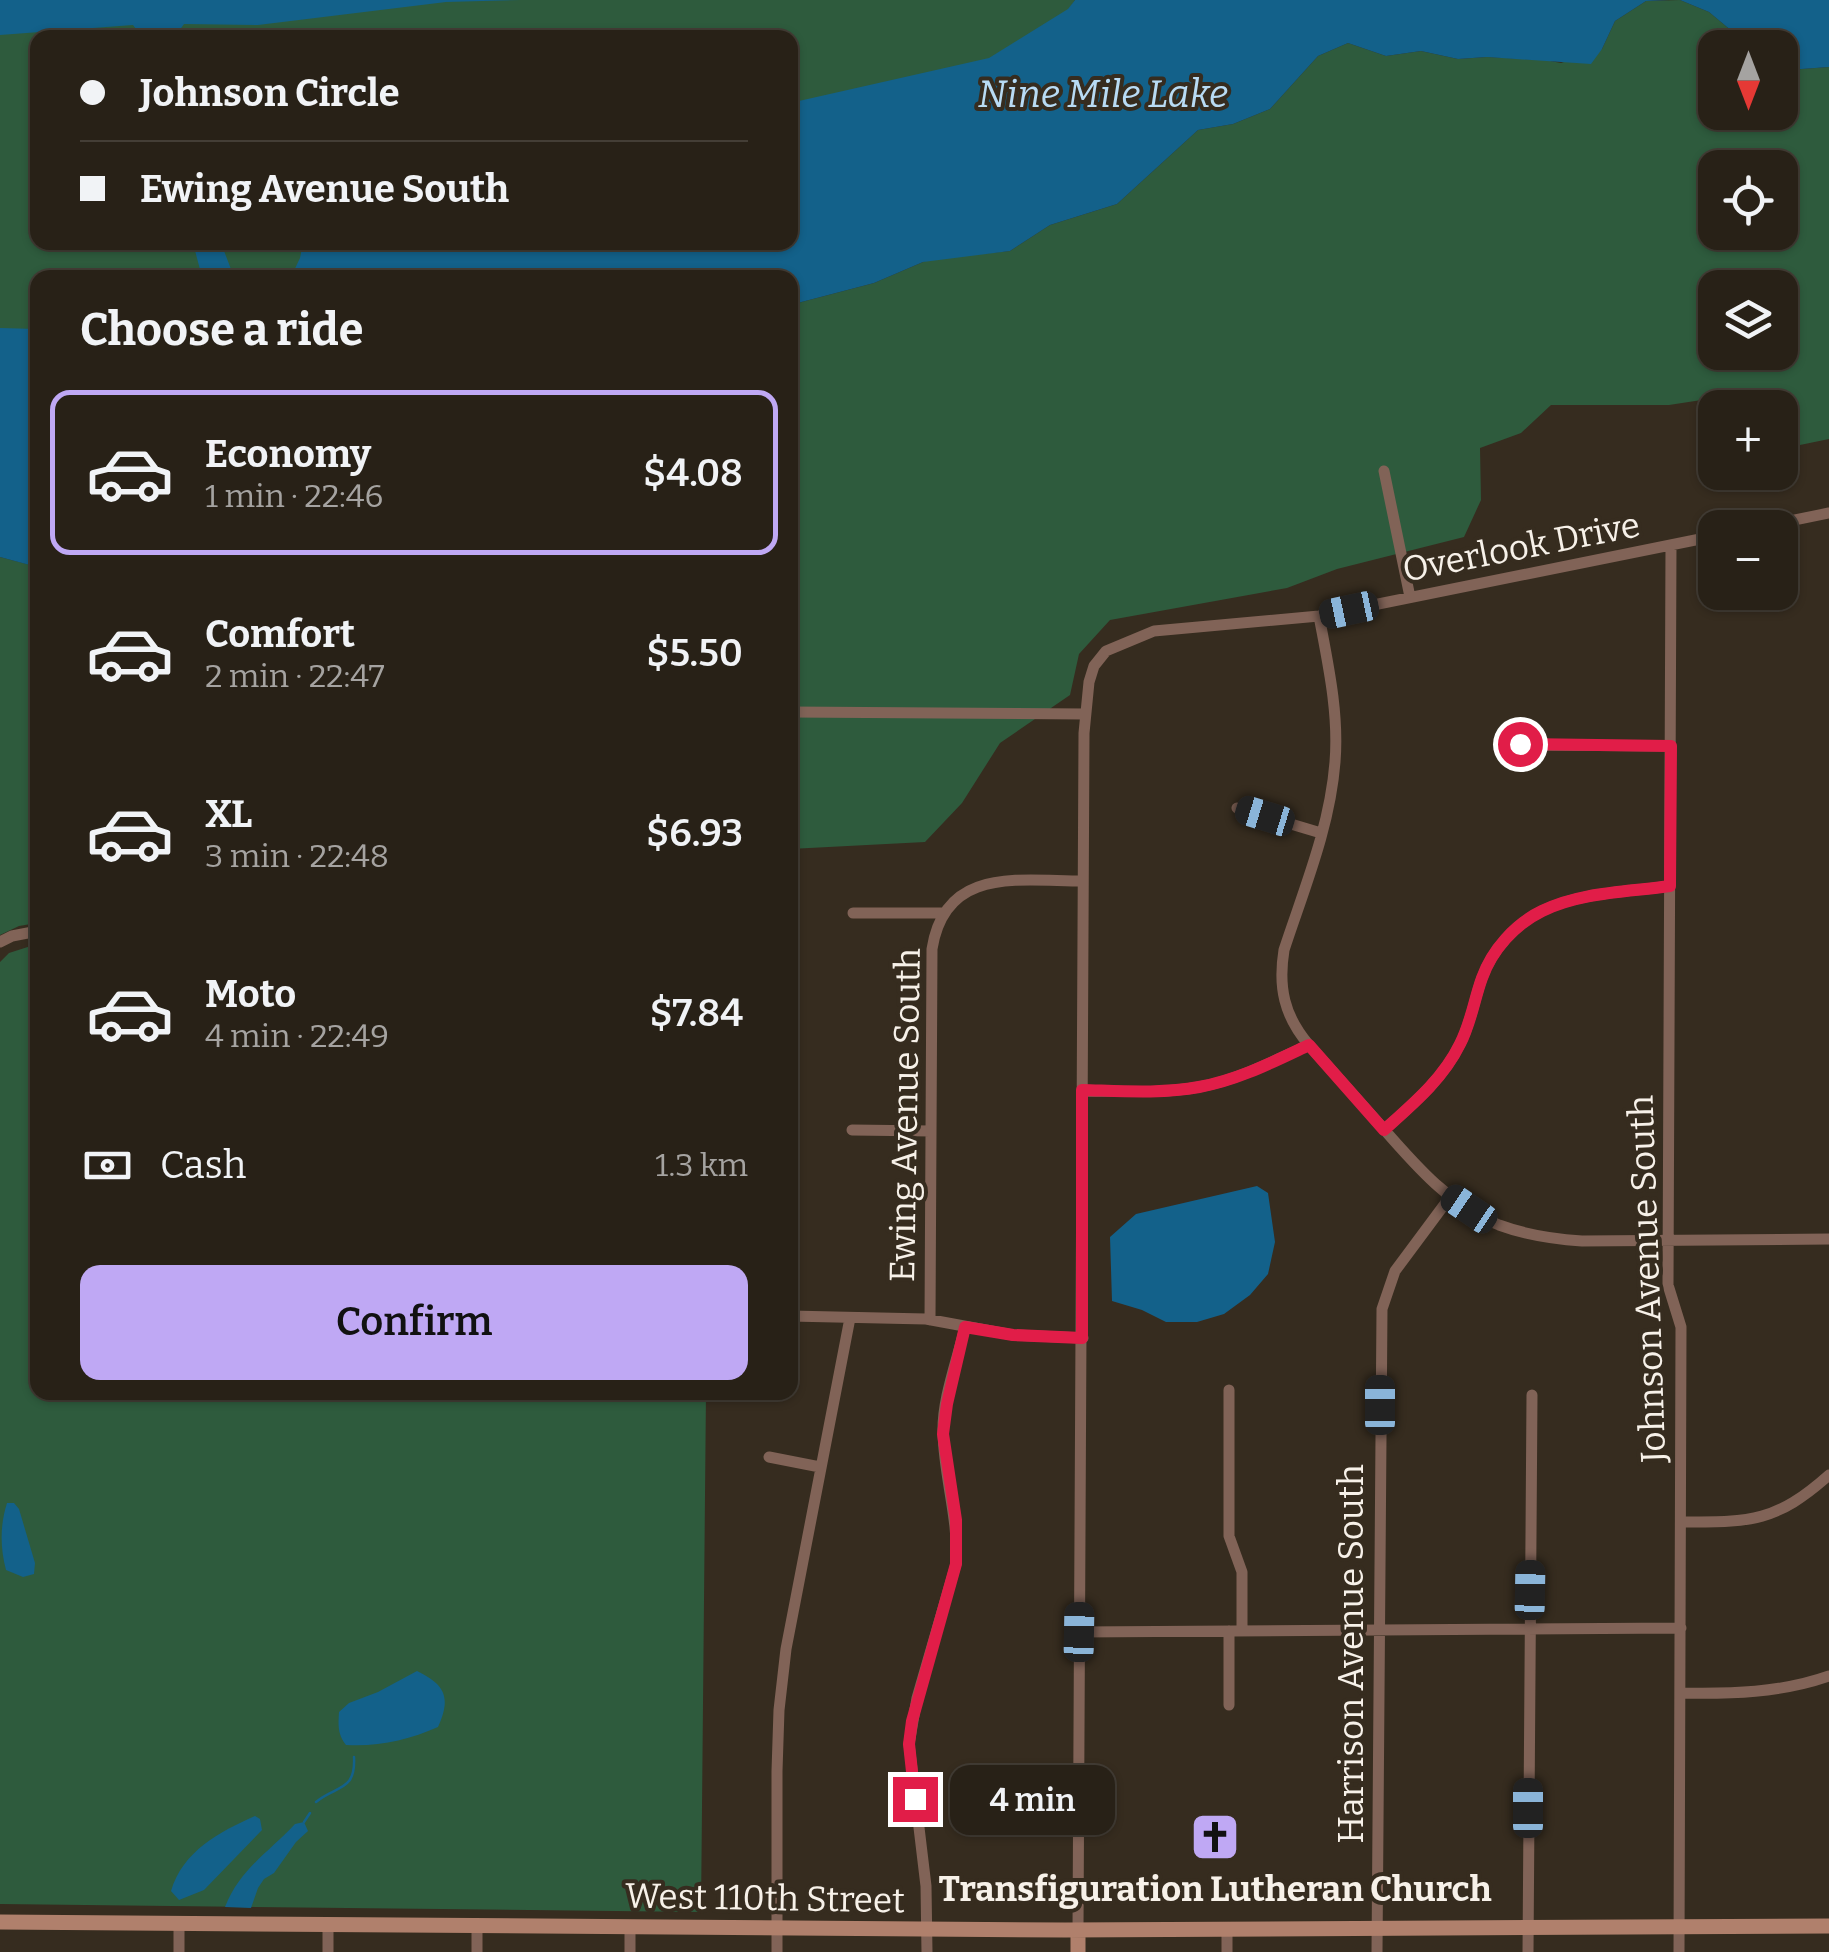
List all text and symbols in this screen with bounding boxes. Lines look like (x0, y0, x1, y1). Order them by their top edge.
north arrow (1698, 30, 1798, 130)
map controls (1698, 30, 1798, 610)
text: Johnson Circle (140, 70, 400, 116)
water label: Nine Mile Lake (978, 71, 1228, 117)
button: locate (1698, 150, 1798, 250)
text: Ewing Avenue South (140, 166, 509, 212)
button: layers (1698, 270, 1798, 370)
text: Choose a ride (80, 303, 363, 357)
button: + (1698, 390, 1798, 490)
icon: car (85, 428, 175, 518)
text: Economy (205, 431, 371, 477)
text: $4.08 (643, 450, 743, 496)
text: 1 min · 22:46 (205, 477, 383, 515)
street label: Overlook Drive (1399, 503, 1643, 591)
button: − (1698, 510, 1798, 610)
car (1317, 589, 1381, 631)
icon: car (85, 608, 175, 698)
text: Comfort (205, 611, 355, 657)
text: $5.50 (646, 630, 743, 676)
text: 2 min · 22:47 (205, 657, 385, 695)
route start (1498, 722, 1543, 767)
icon: car (85, 788, 175, 878)
text: XL (205, 791, 252, 837)
car (1232, 793, 1298, 839)
text: $6.93 (646, 810, 743, 856)
text: 3 min · 22:48 (205, 837, 389, 875)
street label: Ewing Avenue South (881, 947, 929, 1282)
icon: car (85, 968, 175, 1058)
text: Moto (205, 971, 296, 1017)
text: $7.84 (650, 990, 743, 1036)
text: 4 min · 22:49 (205, 1017, 389, 1055)
street label: Johnson Avenue South (1620, 1094, 1674, 1464)
icon: cash (80, 1138, 135, 1193)
text: Cash (160, 1142, 246, 1188)
text: 1.3 km (655, 1146, 748, 1184)
car (1436, 1180, 1502, 1238)
button: Confirm (80, 1265, 748, 1380)
car (1365, 1375, 1395, 1435)
street label: Harrison Avenue South (1330, 1464, 1372, 1844)
car (1514, 1560, 1546, 1620)
car (1063, 1602, 1095, 1662)
callout: 4 min (950, 1764, 1115, 1834)
route end (893, 1777, 938, 1822)
car (1513, 1778, 1543, 1838)
text: 4 min (989, 1781, 1076, 1819)
church icon: Transfiguration Lutheran Church (1189, 1811, 1241, 1863)
place label: Transfiguration Lutheran Church (938, 1868, 1492, 1910)
street label: West 110th Street (625, 1875, 905, 1921)

